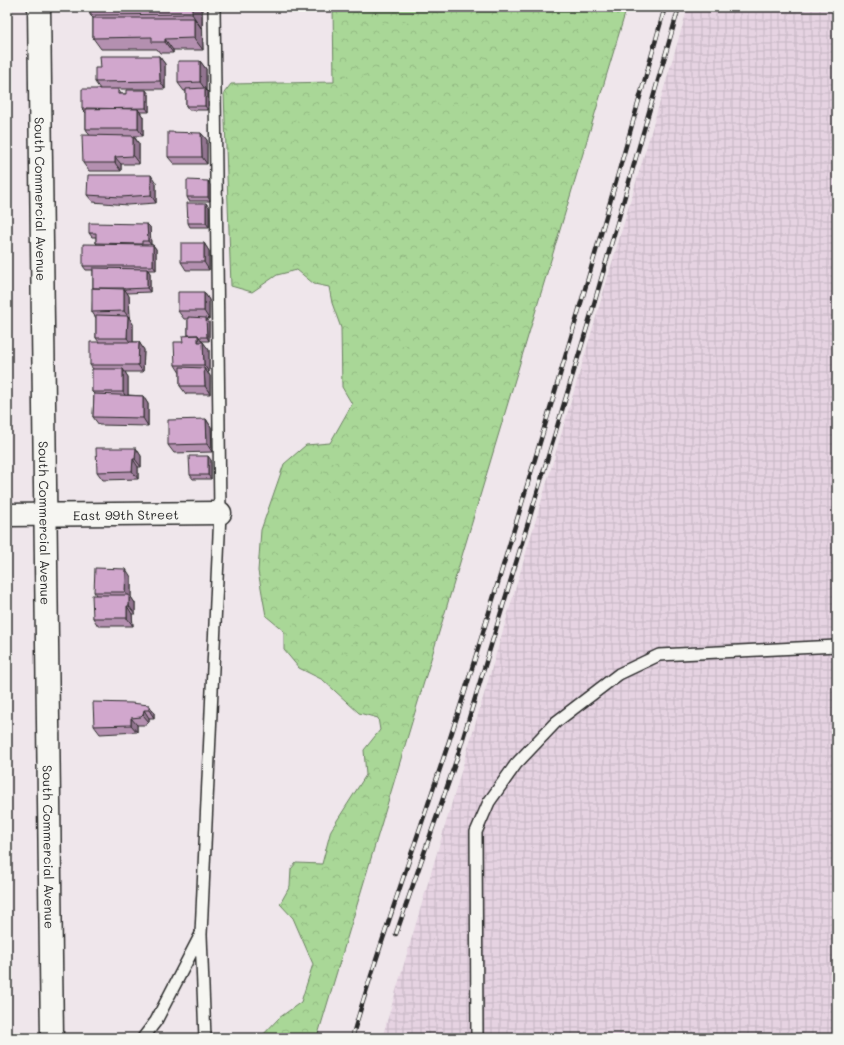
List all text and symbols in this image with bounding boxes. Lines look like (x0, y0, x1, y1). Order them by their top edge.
street label: South Commercial Avenue (32, 117, 51, 281)
street label: South Commercial Avenue (36, 441, 55, 605)
street label: East 99th Street (73, 505, 179, 523)
street label: South Commercial Avenue (40, 765, 59, 929)

